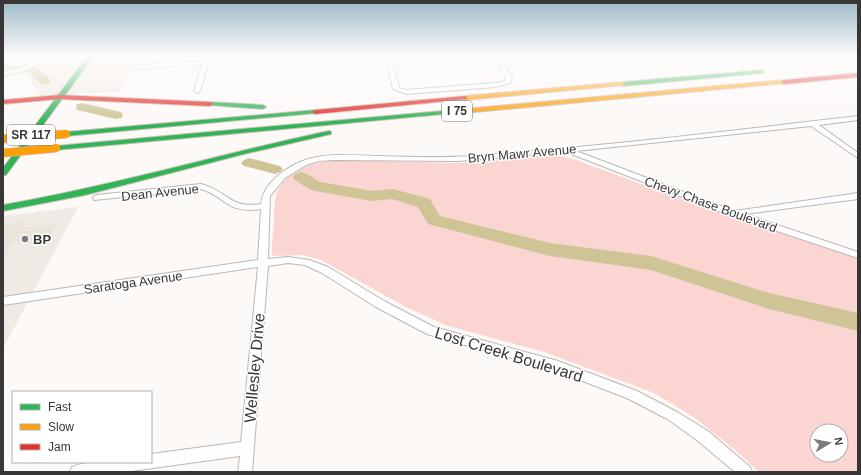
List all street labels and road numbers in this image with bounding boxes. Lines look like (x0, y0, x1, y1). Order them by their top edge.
road number: I 75 (442, 101, 472, 121)
road number: SR 117 (7, 125, 55, 145)
street label: Bryn Mawr Avenue (467, 141, 577, 166)
street label: Chevy Chase Boulevard (642, 173, 779, 235)
street label: Dean Avenue (121, 181, 200, 204)
street label: Saratoga Avenue (83, 268, 183, 297)
street label: Wellesley Drive (241, 312, 268, 424)
street label: Lost Creek Boulevard (433, 324, 585, 385)

